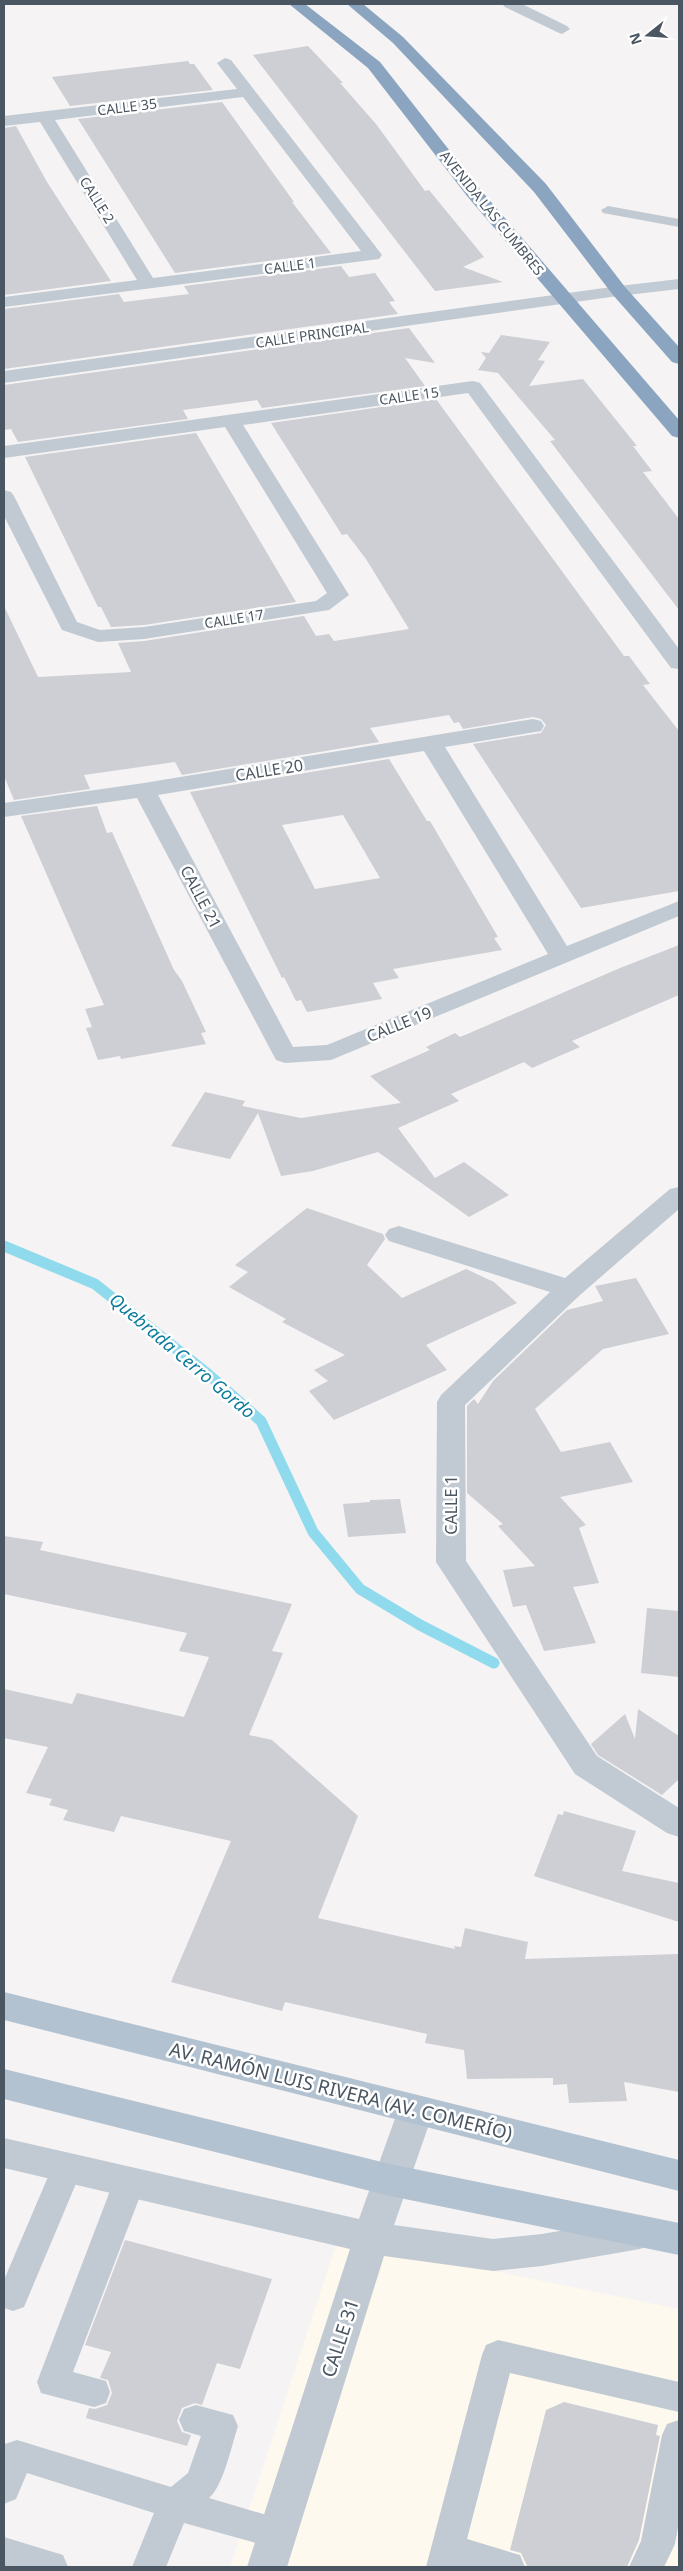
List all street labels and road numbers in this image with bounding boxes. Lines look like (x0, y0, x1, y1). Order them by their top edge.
street label: CALLE 35 (96, 93, 158, 120)
street label: AVENIDA LAS CUMBRES (436, 146, 549, 279)
street label: CALLE 2 (76, 173, 119, 227)
street label: CALLE 1 (263, 253, 317, 278)
street label: CALLE PRINCIPAL (254, 317, 370, 352)
street label: CALLE 15 (378, 382, 440, 409)
street label: CALLE 17 (203, 604, 265, 633)
street label: CALLE 20 (233, 754, 305, 786)
street label: CALLE 21 (175, 862, 227, 932)
street label: CALLE 19 (363, 1001, 435, 1047)
street label: CALLE 1 (440, 1475, 462, 1535)
street label: AV. RAMÓN LUIS RIVERA (AV. COMERÍO) (167, 2036, 515, 2146)
street label: CALLE 31 (315, 2295, 365, 2381)

